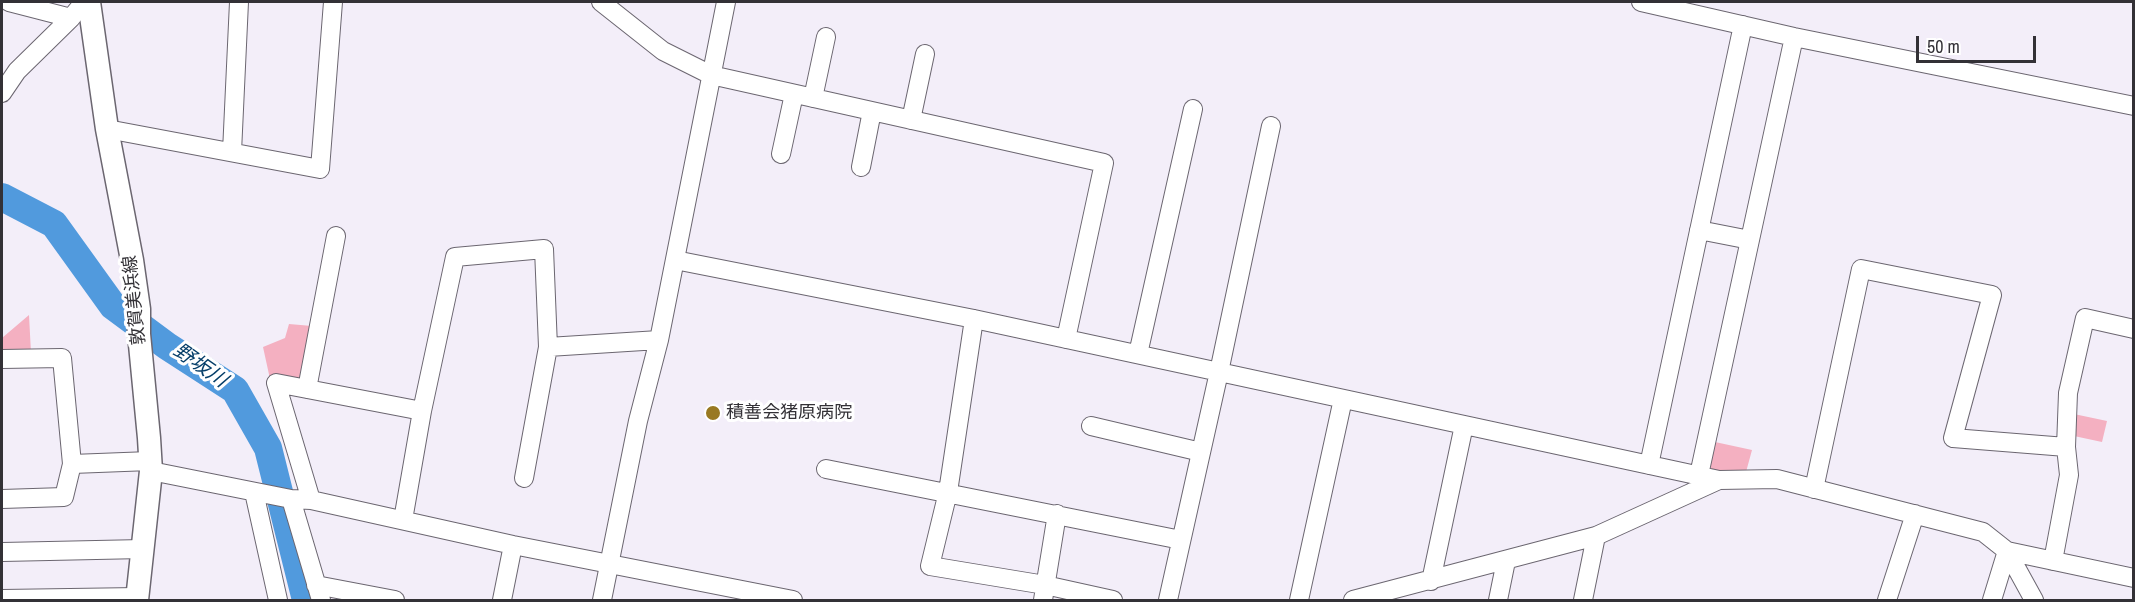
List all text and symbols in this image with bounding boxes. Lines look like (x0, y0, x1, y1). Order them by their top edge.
scale bar (1919, 24, 2039, 62)
text: 50 m (1927, 34, 1960, 59)
street label: 敦賀美浜線 (120, 254, 150, 346)
water label: 野坂川 (169, 339, 231, 393)
place label: 積善会猪原病院 (726, 402, 852, 424)
marker: 積善会猪原病院 (704, 404, 722, 422)

